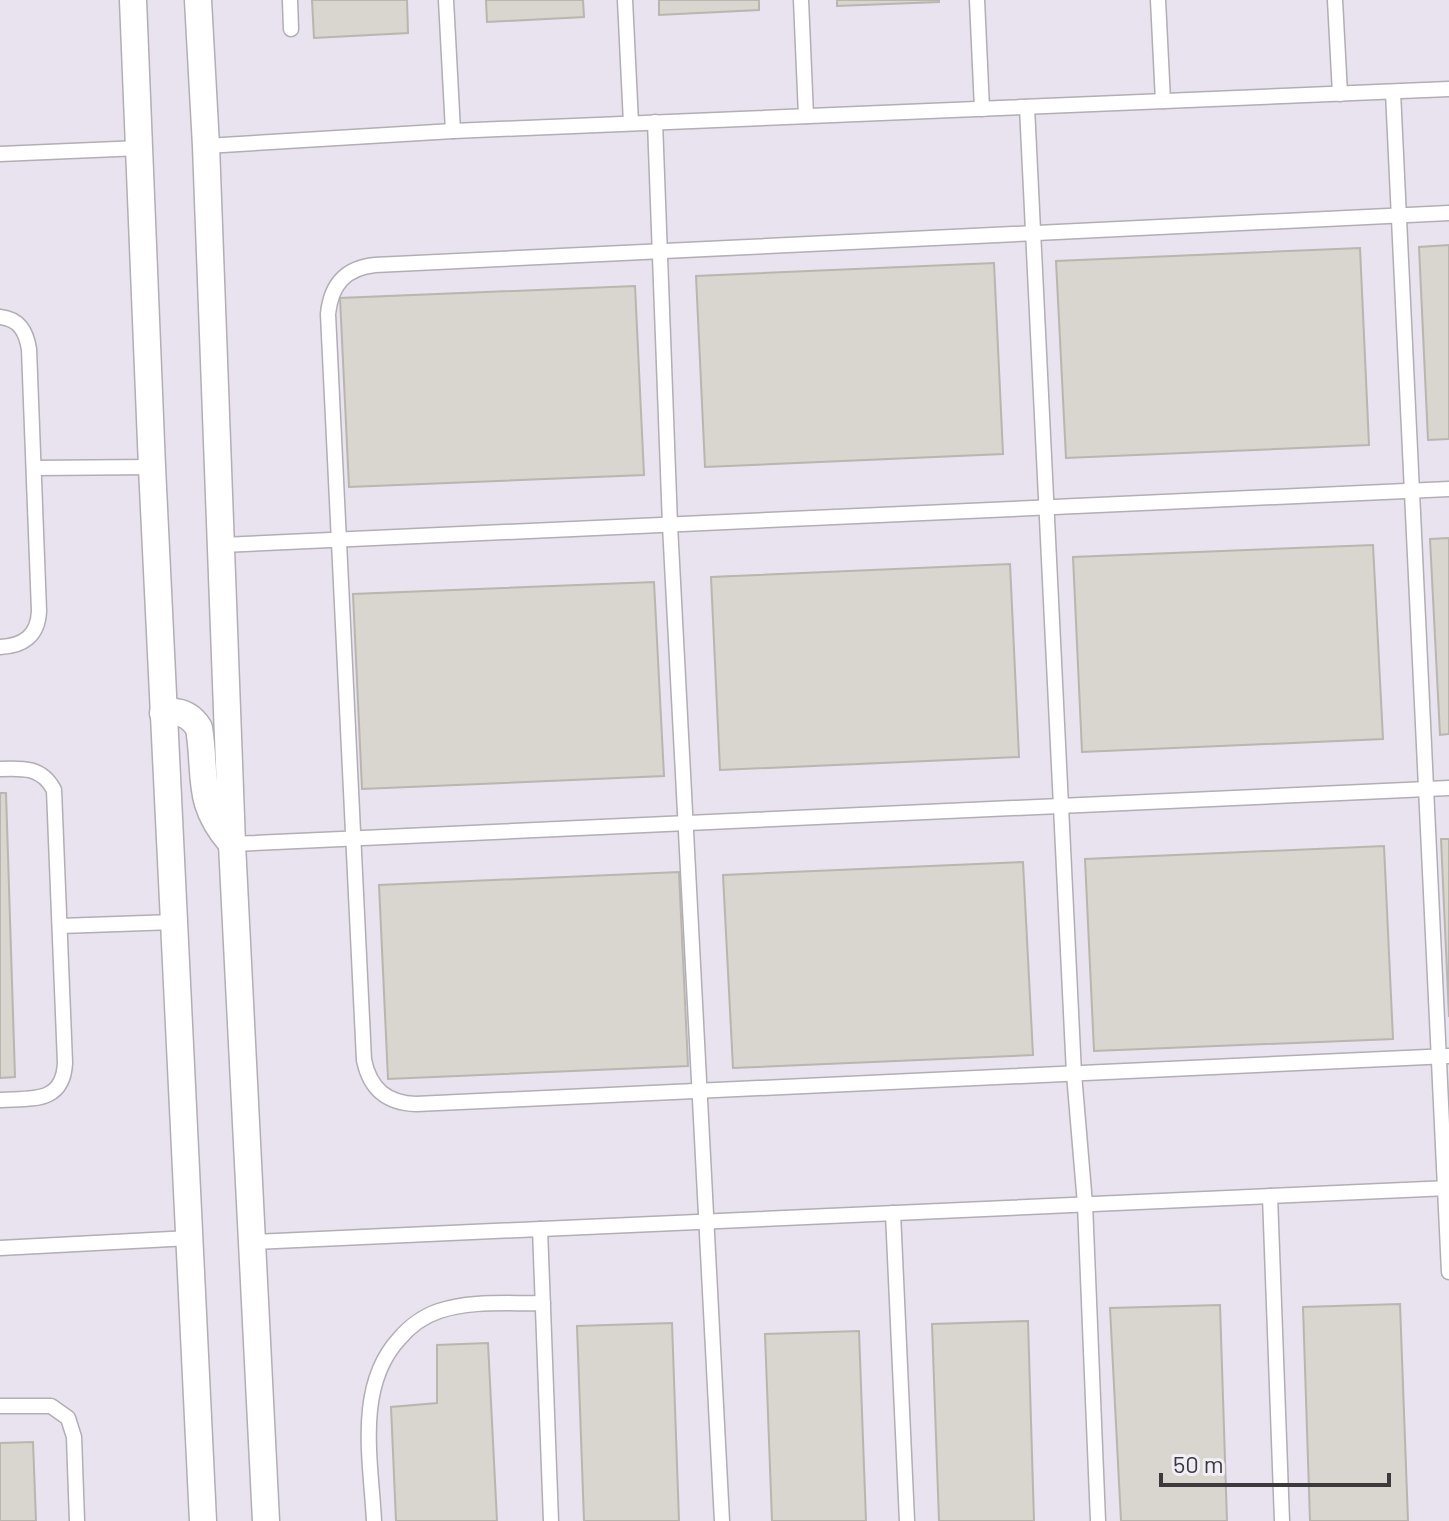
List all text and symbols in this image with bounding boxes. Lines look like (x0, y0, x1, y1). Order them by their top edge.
scale bar (1161, 1437, 1389, 1487)
text: 50 m (1173, 1449, 1224, 1478)

